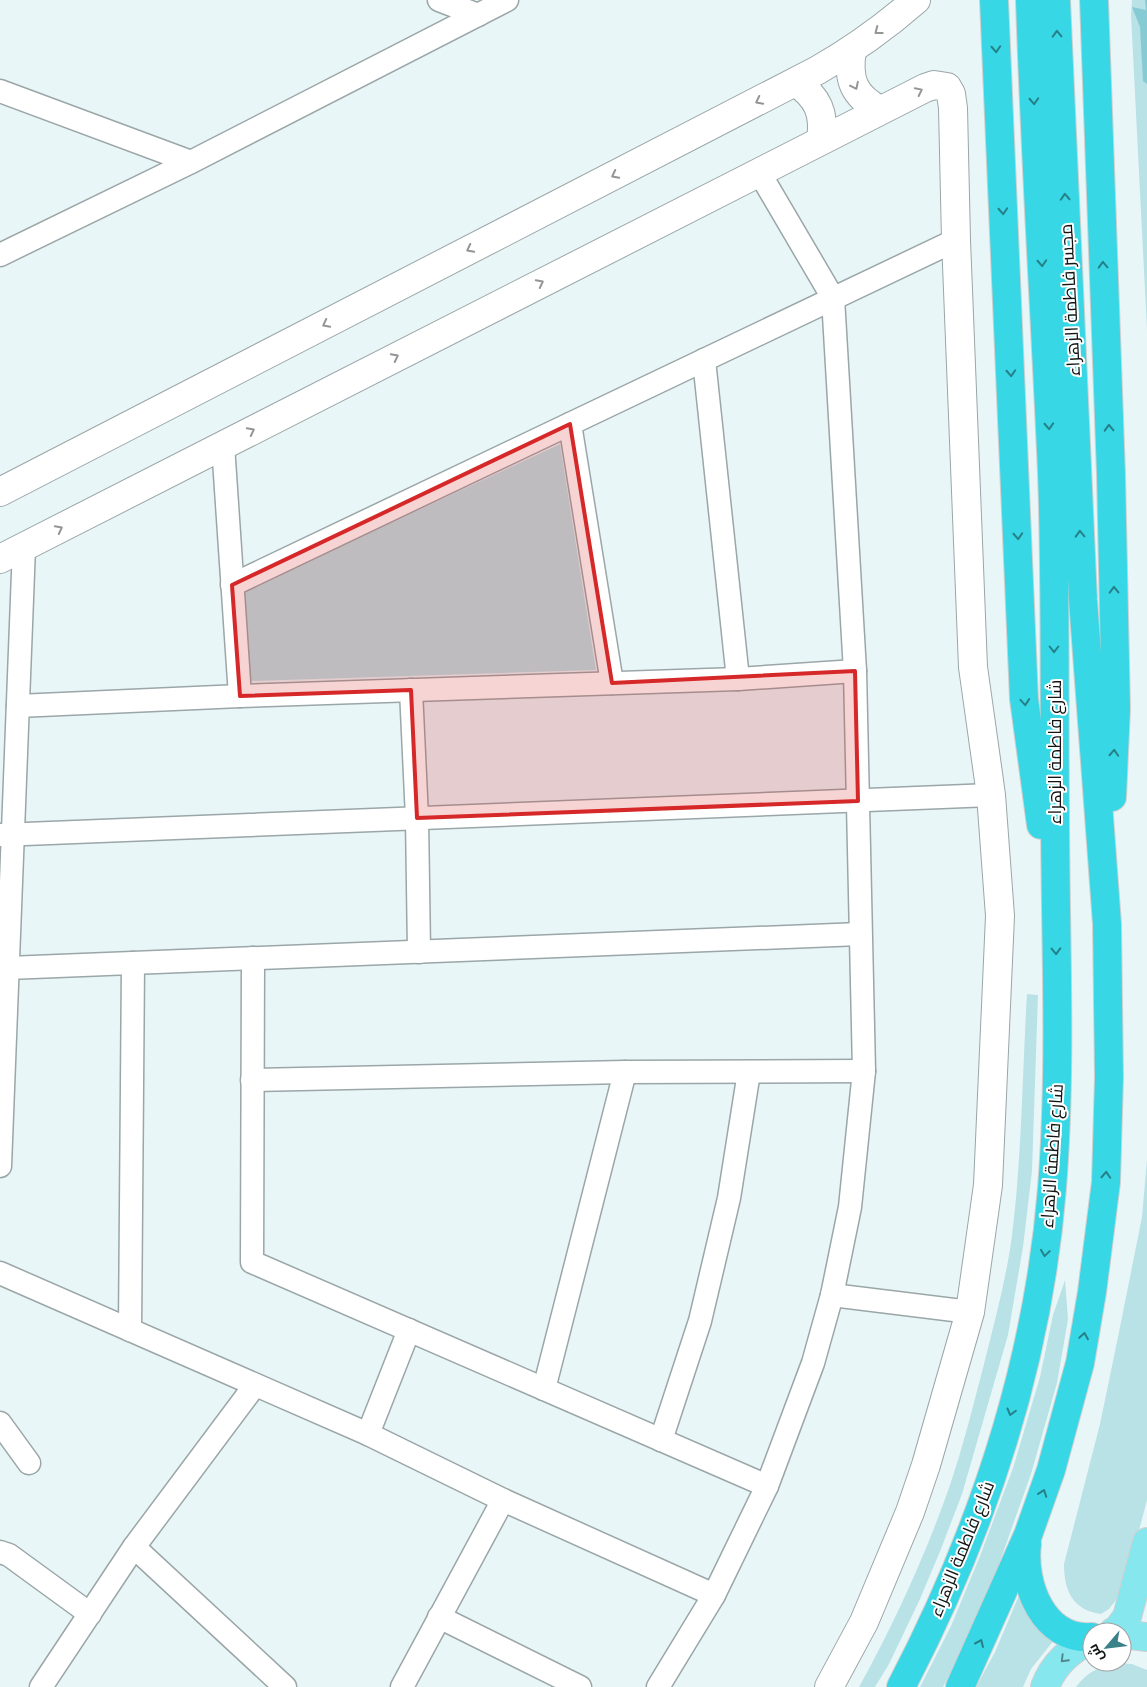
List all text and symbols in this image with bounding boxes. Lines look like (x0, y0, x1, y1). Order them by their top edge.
one-way arrow (874, 25, 884, 34)
one-way arrow (1052, 30, 1063, 38)
one-way arrow (991, 45, 1001, 53)
one-way arrow (848, 81, 859, 90)
one-way arrow (914, 87, 923, 97)
one-way arrow (756, 95, 765, 105)
one-way arrow (1028, 97, 1039, 105)
one-way arrow (611, 169, 620, 179)
one-way arrow (1059, 192, 1070, 200)
one-way arrow (998, 207, 1009, 215)
street label: مجسر فاطمة الزهراء (1055, 223, 1085, 377)
one-way arrow (467, 243, 476, 253)
one-way arrow (1036, 260, 1047, 268)
one-way arrow (1098, 261, 1108, 269)
one-way arrow (535, 279, 544, 289)
one-way arrow (322, 318, 331, 328)
one-way arrow (390, 353, 399, 363)
one-way arrow (1005, 370, 1016, 378)
one-way arrow (1044, 422, 1055, 430)
one-way arrow (1104, 423, 1114, 431)
one-way arrow (245, 427, 254, 437)
one-way arrow (54, 525, 63, 535)
one-way arrow (1075, 530, 1086, 538)
one-way arrow (1012, 532, 1023, 540)
one-way arrow (1108, 586, 1119, 594)
one-way arrow (1049, 646, 1059, 653)
street label: شارع فاطمة الزهراء (1044, 680, 1067, 824)
one-way arrow (1019, 698, 1030, 706)
one-way arrow (1109, 748, 1120, 756)
one-way arrow (1051, 948, 1062, 956)
street label: شارع فاطمة الزهراء (1036, 1083, 1069, 1229)
one-way arrow (1100, 1171, 1111, 1179)
one-way arrow (1040, 1250, 1051, 1258)
one-way arrow (1079, 1332, 1089, 1340)
one-way arrow (1007, 1407, 1017, 1416)
street label: شارع فاطمة الزهراء (925, 1478, 1000, 1621)
one-way arrow (1037, 1489, 1047, 1498)
north arrow (1082, 1622, 1132, 1672)
one-way arrow (974, 1639, 985, 1648)
text: ش (1084, 1641, 1108, 1665)
one-way arrow (1061, 1653, 1070, 1662)

